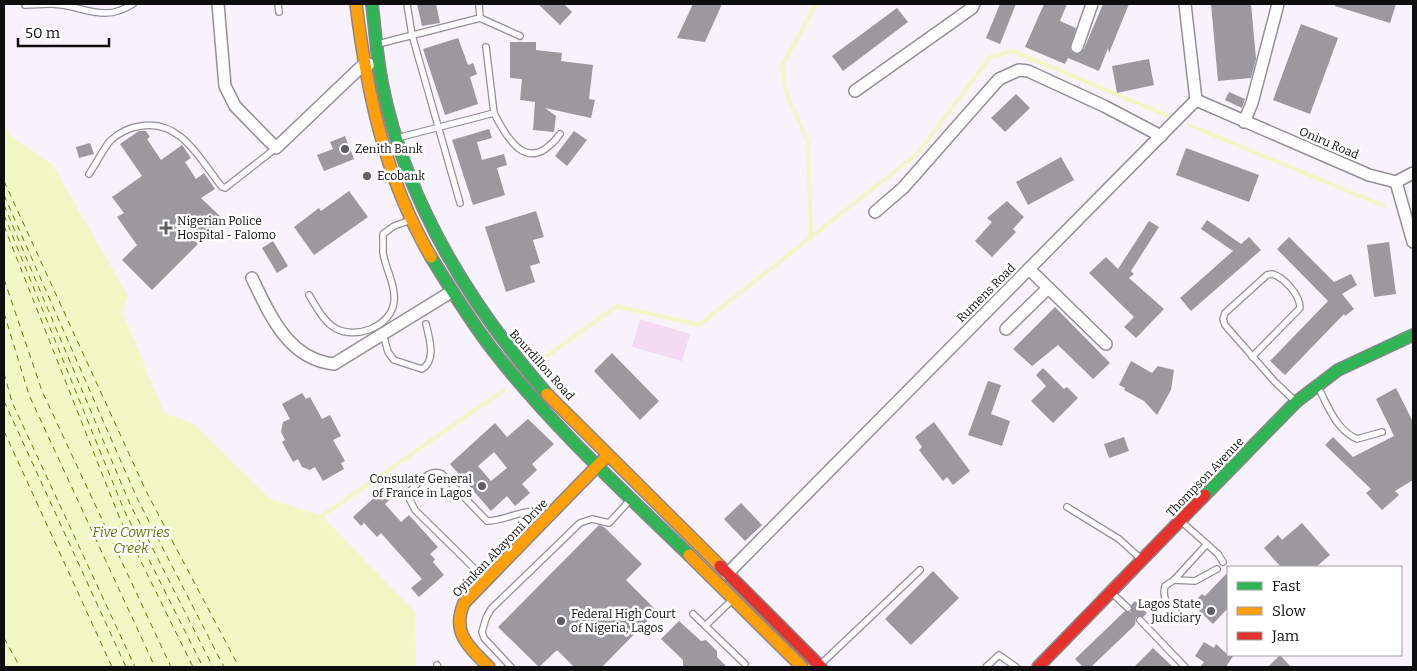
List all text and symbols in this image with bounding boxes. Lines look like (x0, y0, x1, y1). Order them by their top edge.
scale bar (18, 15, 109, 47)
text: 50 m (25, 24, 61, 42)
street label: Oniru Road (1297, 124, 1361, 162)
place label: Zenith Bank (355, 142, 423, 156)
marker: Zenith Bank (339, 143, 351, 155)
place label: Ecobank (377, 169, 425, 183)
marker: Ecobank (361, 170, 373, 182)
place label: Nigerian Police Hospital - Falomo (177, 214, 276, 242)
marker: Nigerian Police Hospital - Falomo (159, 221, 173, 235)
street label: Rumens Road (954, 261, 1018, 325)
street label: Bourdillon Road (507, 327, 577, 403)
street label: Thompson Avenue (1164, 434, 1246, 520)
place label: Consulate General of France in Lagos (369, 472, 473, 500)
marker: Consulate General of France in Lagos (476, 480, 488, 492)
street label: Oyinkan Abayomi Drive (450, 496, 550, 600)
water label: Five Cowries Creek (92, 524, 170, 557)
legend (1227, 566, 1402, 656)
text: Fast (1272, 577, 1301, 595)
place label: Lagos State Judiciary (1138, 597, 1202, 625)
text: Slow (1272, 602, 1307, 620)
marker: Lagos State Judiciary (1205, 605, 1217, 617)
place label: Federal High Court of Nigeria, Lagos (571, 607, 676, 635)
marker: Federal High Court of Nigeria, Lagos (555, 615, 567, 627)
text: Jam (1271, 627, 1300, 645)

